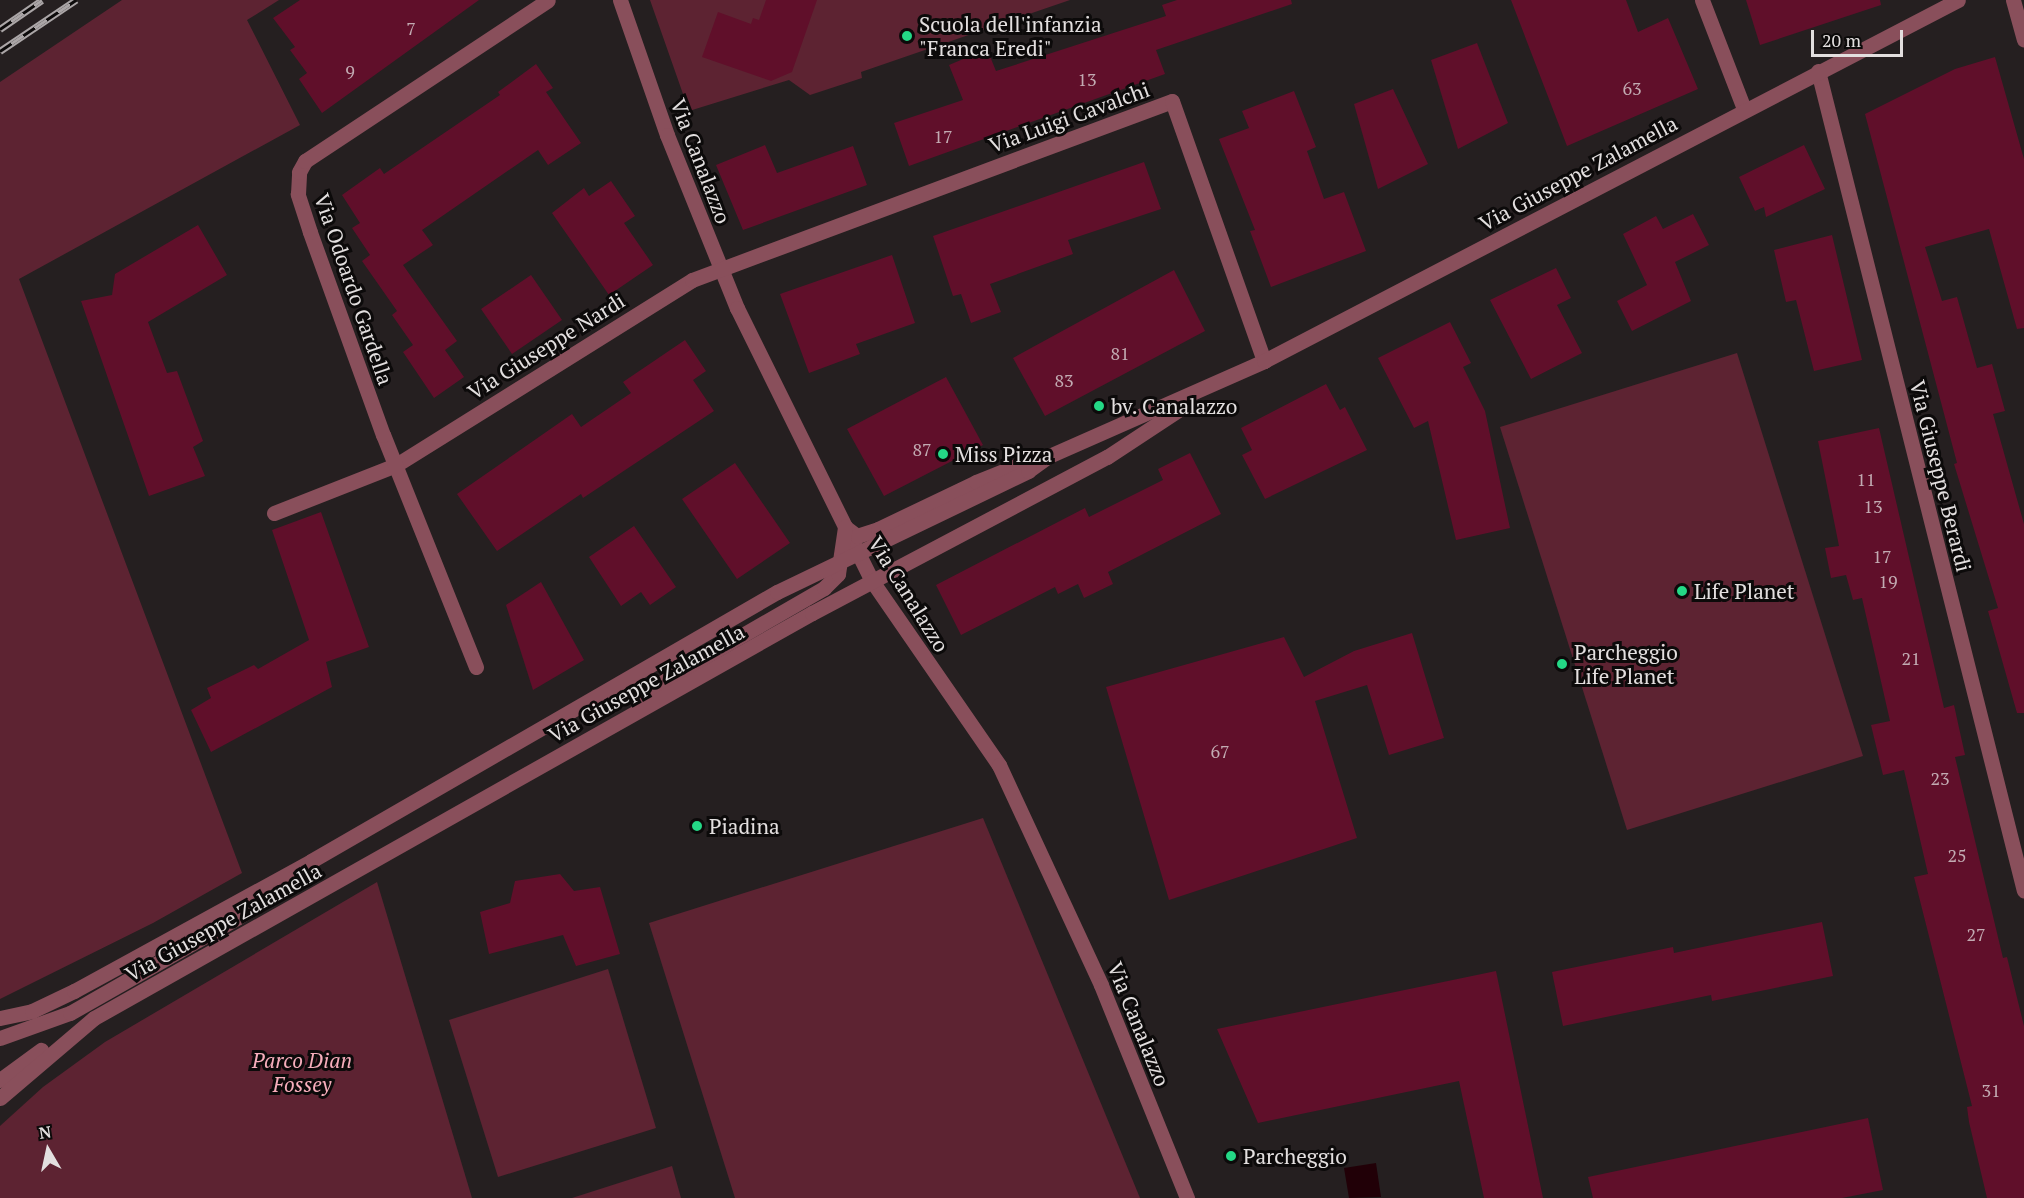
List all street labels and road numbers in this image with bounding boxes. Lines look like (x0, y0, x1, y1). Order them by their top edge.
street label: Via Luigi Cavalchi (985, 76, 1153, 158)
street label: Via Canalazzo (666, 95, 736, 227)
street label: Via Giuseppe Zalamella (1475, 110, 1681, 236)
street label: Via Odoardo Gardella (309, 190, 399, 388)
street label: Via Giuseppe Nardi (463, 288, 629, 404)
street label: Via Giuseppe Berardi (1905, 378, 1977, 574)
street label: Via Canalazzo (863, 531, 955, 657)
street label: Via Giuseppe Zalamella (543, 619, 749, 747)
street label: Via Giuseppe Zalamella (120, 858, 326, 986)
street label: Via Canalazzo (1103, 958, 1175, 1090)

